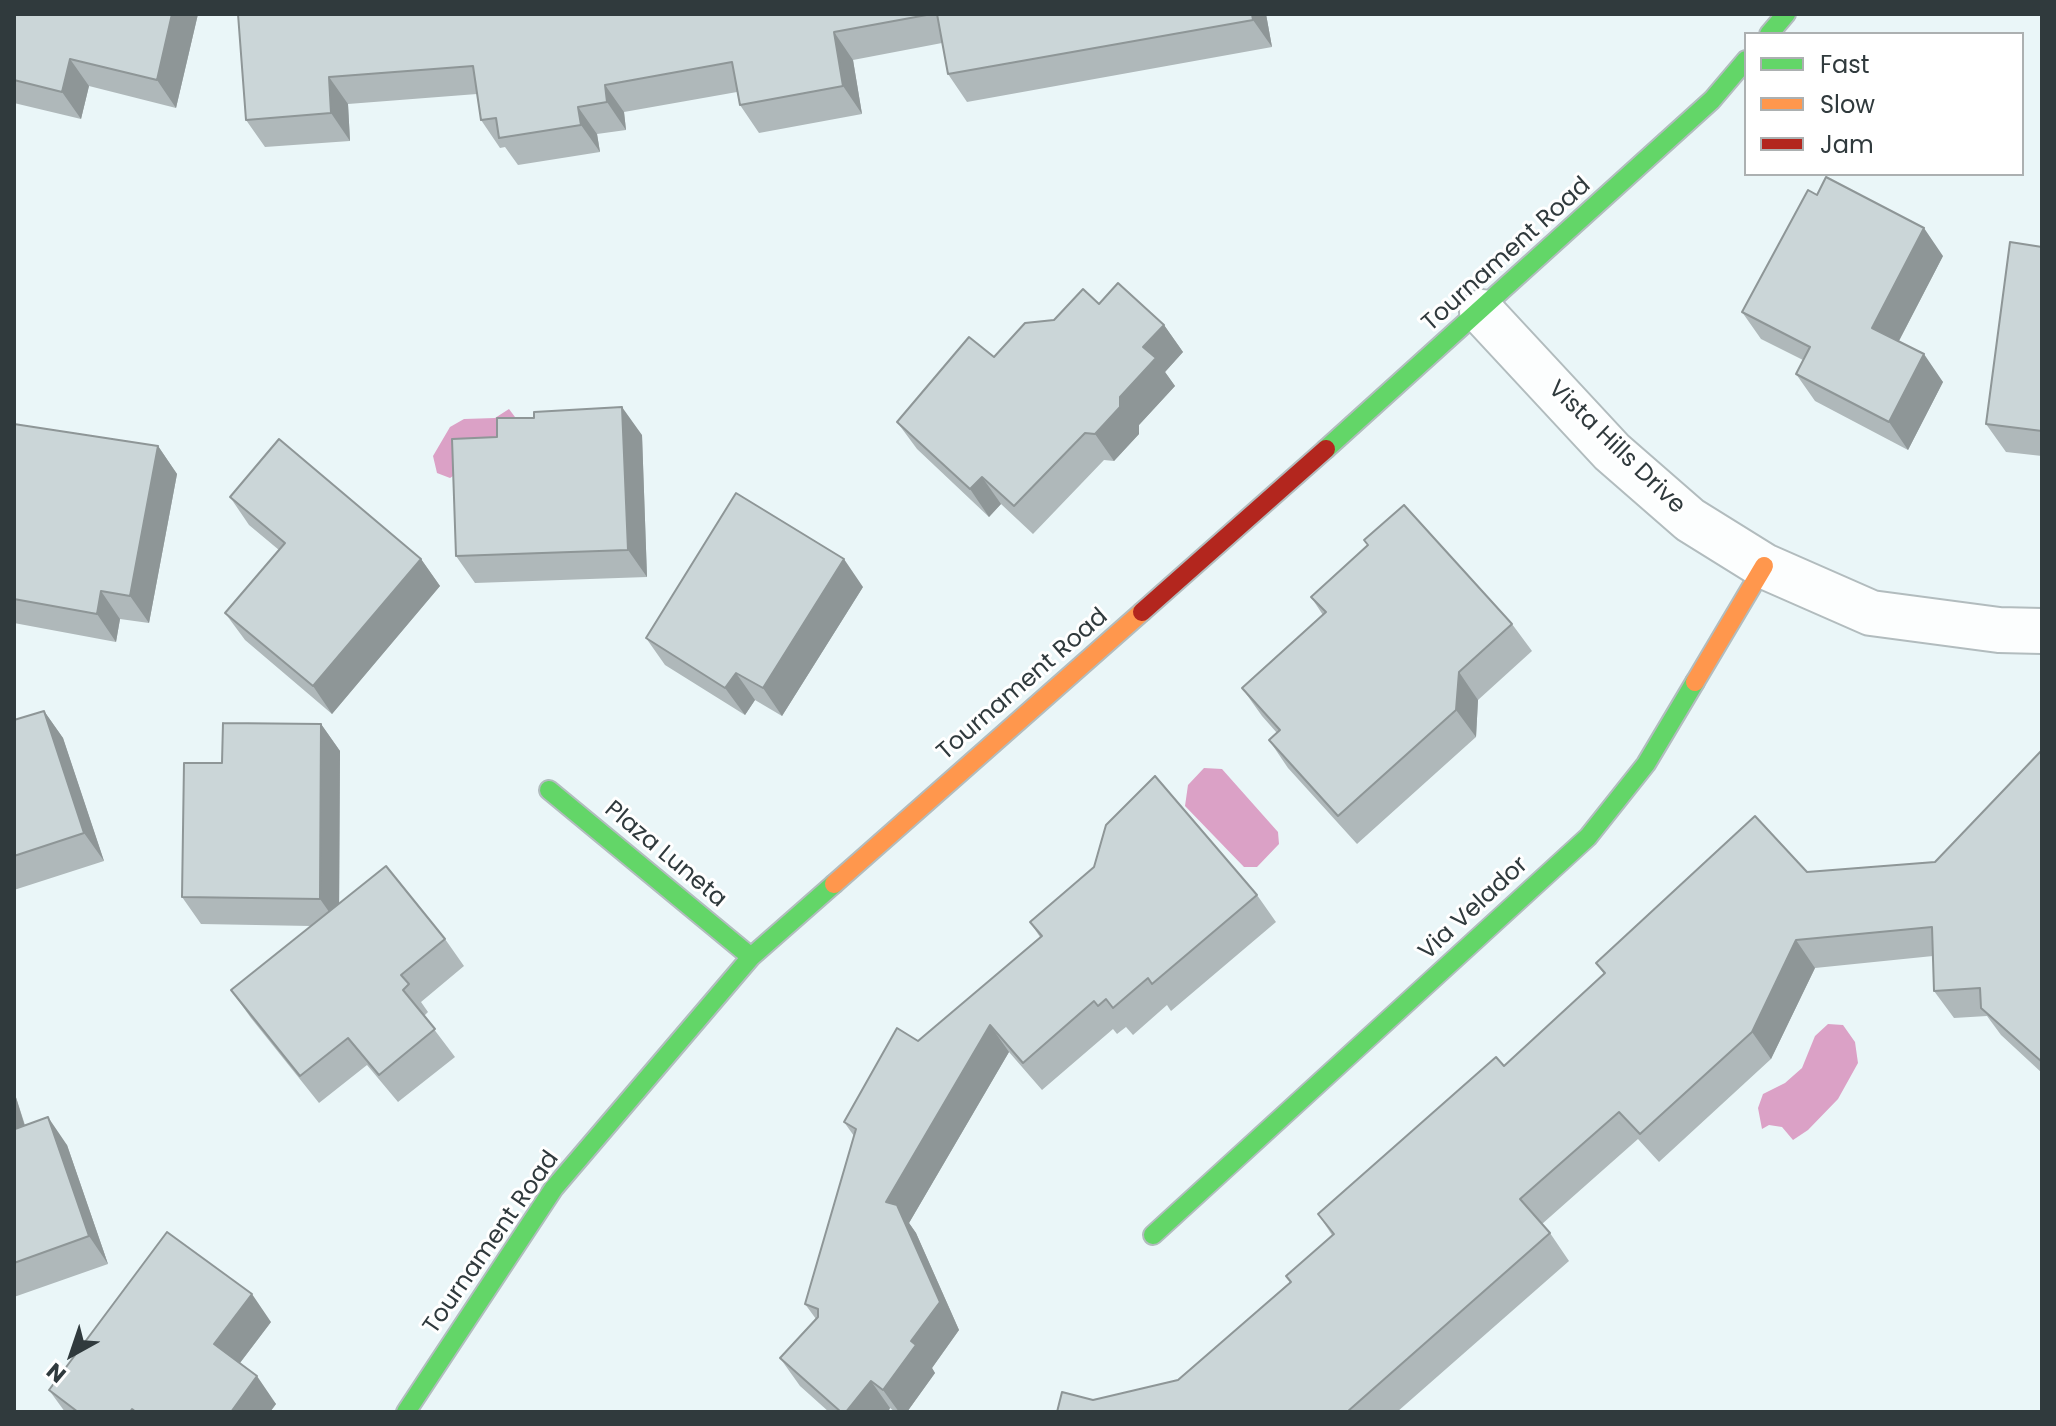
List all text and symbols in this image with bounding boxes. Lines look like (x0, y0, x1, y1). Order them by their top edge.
legend (1744, 32, 2024, 176)
text: Fast (1820, 48, 1870, 81)
text: Slow (1820, 88, 1875, 121)
text: Jam (1820, 128, 1874, 161)
street label: Tournament Road (1417, 172, 1597, 338)
street label: Vista Hills Drive (1541, 375, 1691, 521)
street label: Tournament Road (932, 603, 1114, 767)
street label: Plaza Luneta (598, 796, 732, 914)
street label: Via Velador (1414, 851, 1534, 967)
street label: Tournament Road (418, 1146, 566, 1340)
north arrow (32, 1314, 112, 1394)
text: N (40, 1356, 73, 1390)

